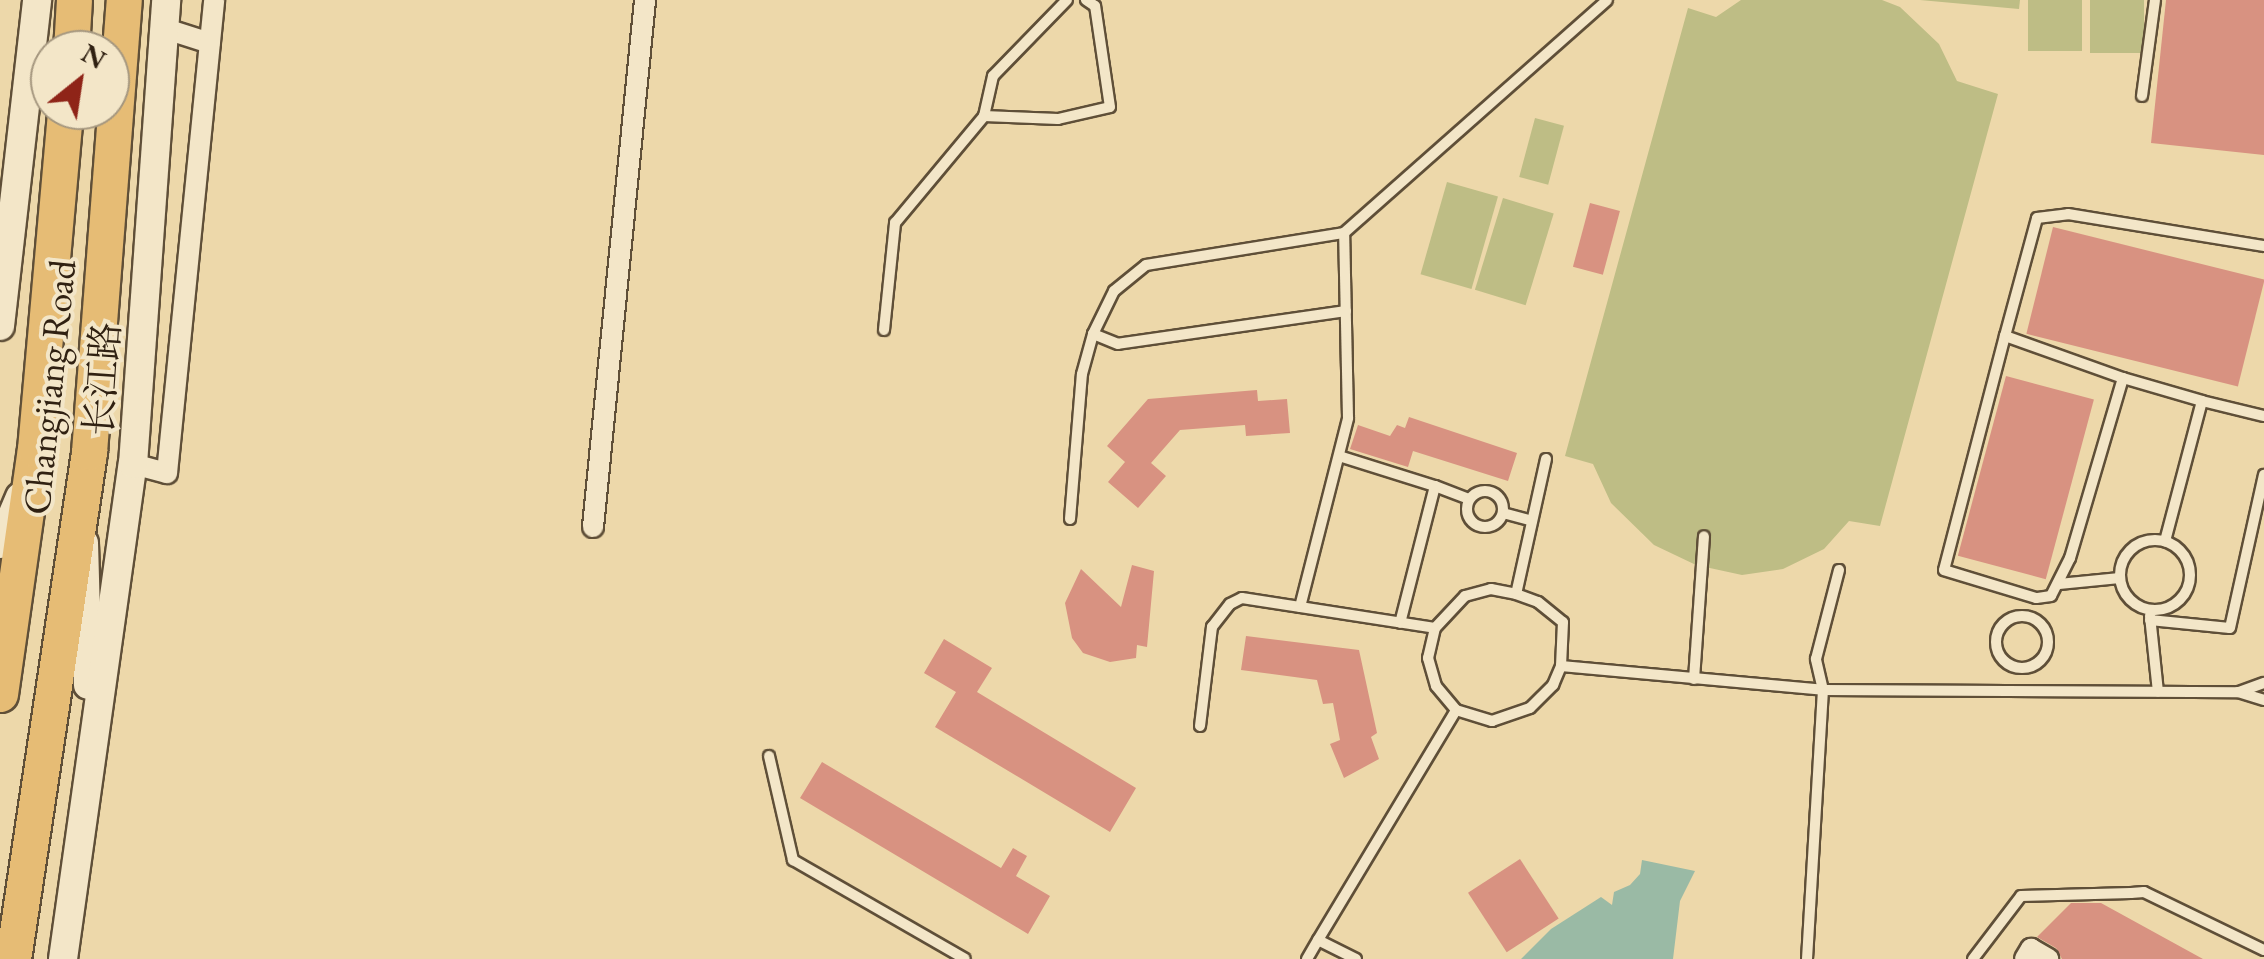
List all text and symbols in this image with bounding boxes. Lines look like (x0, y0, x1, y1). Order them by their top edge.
north arrow (30, 30, 130, 130)
text: N (75, 34, 113, 77)
street label: Changjiang Road (13, 257, 85, 517)
street label: 长江路 (75, 321, 129, 437)

